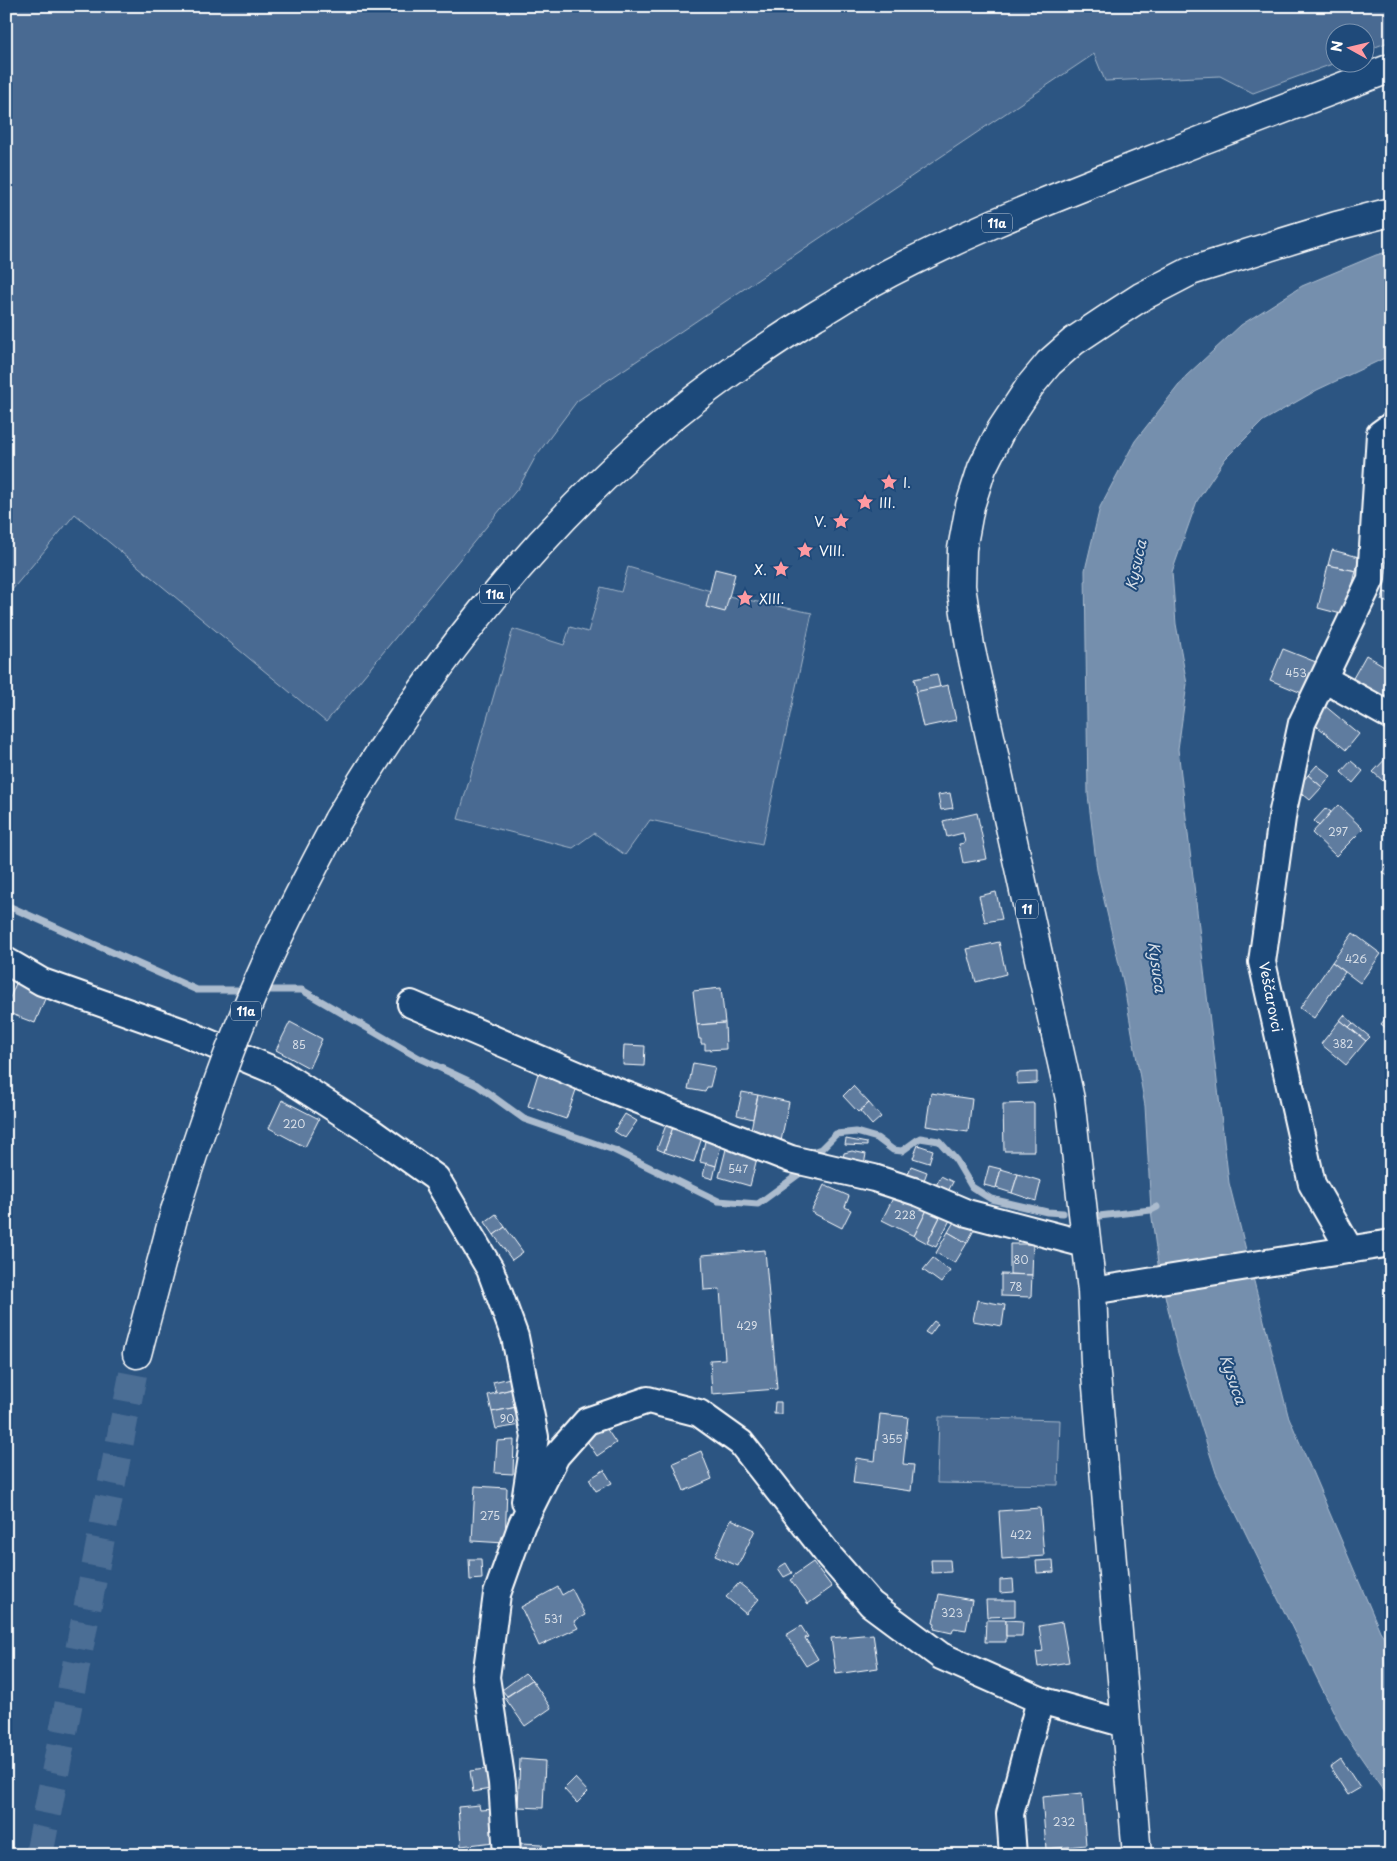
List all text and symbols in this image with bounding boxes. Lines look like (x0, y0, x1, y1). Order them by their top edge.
north arrow (1324, 22, 1374, 72)
text: N (1325, 39, 1348, 53)
road number: 11a (982, 214, 1012, 232)
place icon: I. (879, 472, 899, 492)
place label: I. (903, 472, 911, 493)
place icon: III. (855, 492, 875, 512)
place label: III. (879, 492, 896, 513)
place label: V. (814, 511, 827, 532)
place icon: V. (831, 511, 851, 531)
water label: Kysuca (1118, 537, 1152, 592)
place icon: VIII. (795, 540, 815, 560)
place label: VIII. (819, 540, 845, 561)
place label: X. (754, 559, 767, 580)
place icon: X. (771, 559, 791, 579)
road number: 11a (480, 584, 510, 604)
place icon: XIII. (735, 588, 755, 608)
place label: XIII. (759, 588, 784, 609)
house number: 453 (1285, 664, 1307, 681)
house number: 297 (1328, 823, 1348, 840)
road number: 11 (1016, 900, 1038, 919)
water label: Kysuca (1143, 940, 1173, 995)
house number: 426 (1345, 950, 1367, 967)
street label: Veščarovci (1254, 960, 1288, 1034)
road number: 11a (231, 1001, 261, 1020)
house number: 382 (1333, 1035, 1353, 1052)
house number: 85 (292, 1036, 306, 1053)
house number: 220 (283, 1115, 305, 1132)
house number: 547 (728, 1160, 748, 1177)
house number: 228 (894, 1206, 916, 1223)
house number: 80 (1014, 1251, 1028, 1268)
house number: 78 (1010, 1278, 1023, 1295)
house number: 429 (737, 1317, 757, 1334)
water label: Kysuca (1215, 1351, 1253, 1408)
house number: 90 (500, 1410, 514, 1427)
house number: 355 (881, 1430, 903, 1447)
house number: 275 (480, 1507, 500, 1524)
house number: 422 (1010, 1526, 1032, 1543)
house number: 323 (941, 1604, 963, 1621)
house number: 531 (544, 1610, 562, 1627)
house number: 232 (1053, 1813, 1075, 1830)

